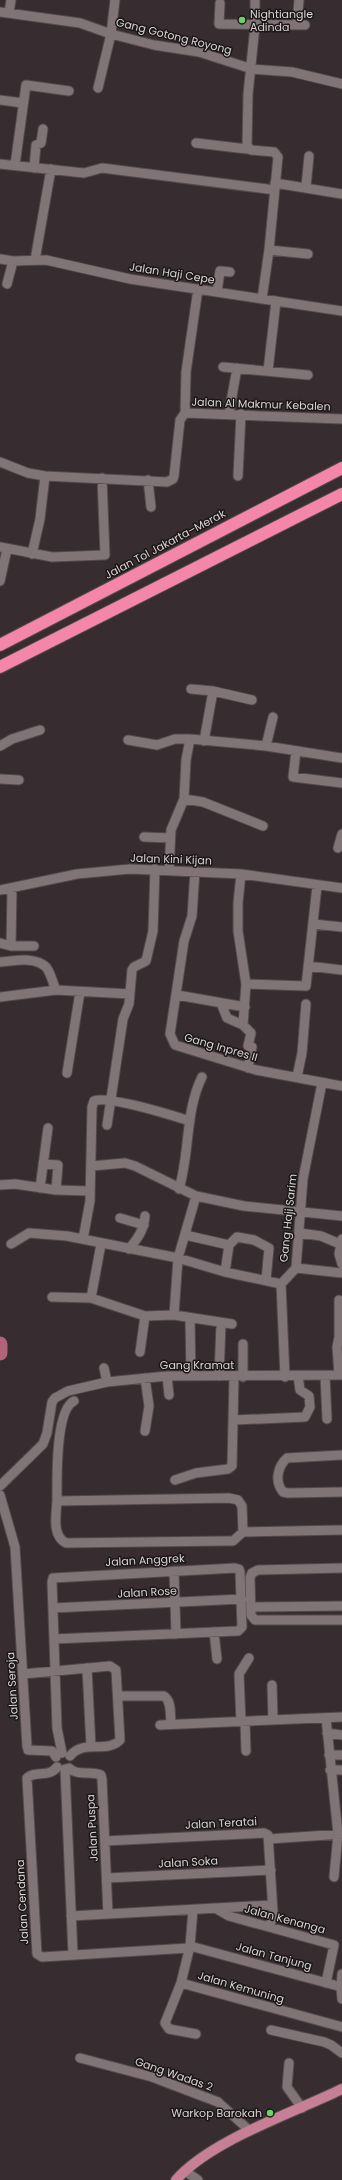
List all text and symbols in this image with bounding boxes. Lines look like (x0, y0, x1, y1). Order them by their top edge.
place label: Nightiangle Adinda (250, 6, 313, 35)
street label: Gang Gotong Royong (114, 14, 234, 58)
marker: Nightiangle Adinda (237, 15, 247, 25)
street label: Jalan Haji Cepe (128, 258, 216, 288)
street label: Jalan Al Makmur Kebalen (191, 394, 331, 414)
street label: Jalan Tol Jakarta–Merak (102, 505, 229, 583)
street label: Jalan Kini Kijan (130, 850, 212, 868)
street label: Gang Inpres II (182, 1029, 260, 1065)
street label: Gang Haji Sarim (275, 1173, 301, 1263)
street label: Gang Kramat (160, 1357, 234, 1373)
street label: Jalan Anggrek (105, 1550, 185, 1570)
street label: Jalan Rose (117, 1582, 177, 1602)
street label: Jalan Seroja (2, 1652, 22, 1720)
street label: Jalan Puspa (82, 1794, 102, 1862)
street label: Jalan Teratai (185, 1813, 258, 1833)
street label: Jalan Soka (158, 1852, 218, 1872)
street label: Jalan Cendana (12, 1859, 32, 1945)
street label: Jalan Kenanga (243, 1901, 327, 1937)
street label: Jalan Tanjung (234, 1938, 314, 1974)
street label: Jalan Kemuning (196, 1967, 286, 2007)
street label: Gang Wadas 2 (133, 2053, 215, 2095)
place label: Warkop Barokah (171, 2105, 262, 2121)
marker: Warkop Barokah (265, 2108, 275, 2118)

